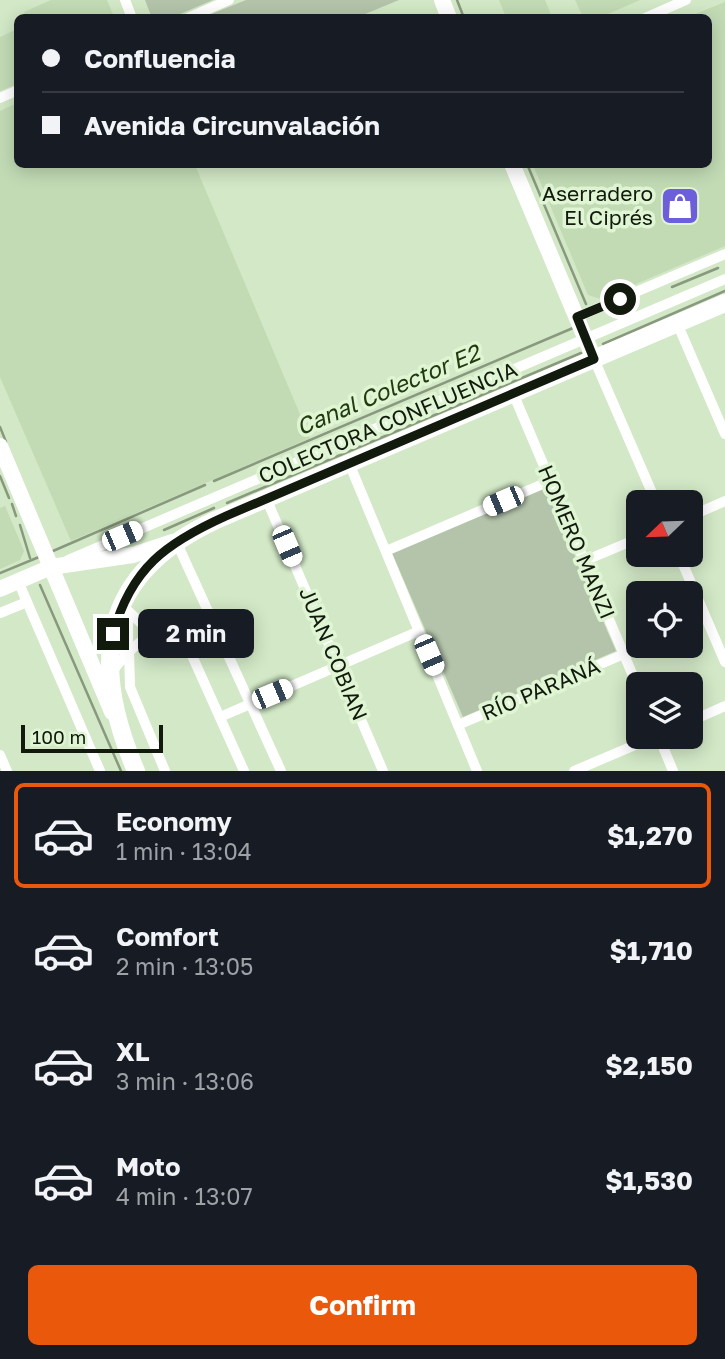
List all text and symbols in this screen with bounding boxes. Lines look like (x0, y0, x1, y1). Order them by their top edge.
text: Confluencia (84, 43, 236, 74)
text: Avenida Circunvalación (84, 110, 380, 141)
place label: Aserradero El Ciprés (542, 180, 653, 230)
shop icon: Aserradero El Ciprés (659, 185, 701, 227)
route start (604, 283, 636, 315)
water label: Canal Colector E2 (292, 337, 486, 440)
street label: COLECTORA CONFLUENCIA (254, 356, 521, 489)
street label: HOMERO MANZI (533, 461, 621, 623)
car (480, 483, 527, 519)
north arrow (626, 490, 704, 567)
map controls (626, 490, 703, 749)
car (99, 518, 146, 554)
car (270, 523, 305, 569)
button: locate (626, 581, 703, 658)
street label: JUAN COBIAN (294, 583, 374, 724)
callout: 2 min (138, 610, 253, 658)
route end (97, 618, 129, 650)
text: 2 min (166, 619, 226, 647)
car (412, 632, 447, 678)
street label: RÍO PARANÁ (477, 652, 604, 726)
button: layers (626, 672, 703, 749)
car (249, 676, 296, 712)
scale bar (21, 722, 163, 754)
text: 100 m (32, 725, 86, 748)
icon: car (32, 804, 95, 867)
text: Economy (116, 806, 232, 837)
text: $1,270 (607, 820, 693, 851)
text: 1 min · 13:04 (116, 837, 252, 865)
icon: car (32, 919, 95, 982)
text: Comfort (116, 921, 219, 952)
text: $1,710 (609, 935, 693, 966)
text: 2 min · 13:05 (116, 952, 253, 980)
icon: car (32, 1034, 95, 1097)
text: XL (116, 1036, 150, 1067)
text: $2,150 (605, 1050, 693, 1081)
text: 3 min · 13:06 (116, 1067, 254, 1095)
icon: car (32, 1149, 95, 1212)
text: Moto (116, 1151, 181, 1182)
text: $1,530 (605, 1165, 693, 1196)
text: 4 min · 13:07 (116, 1182, 253, 1210)
button: Confirm (28, 1265, 697, 1345)

